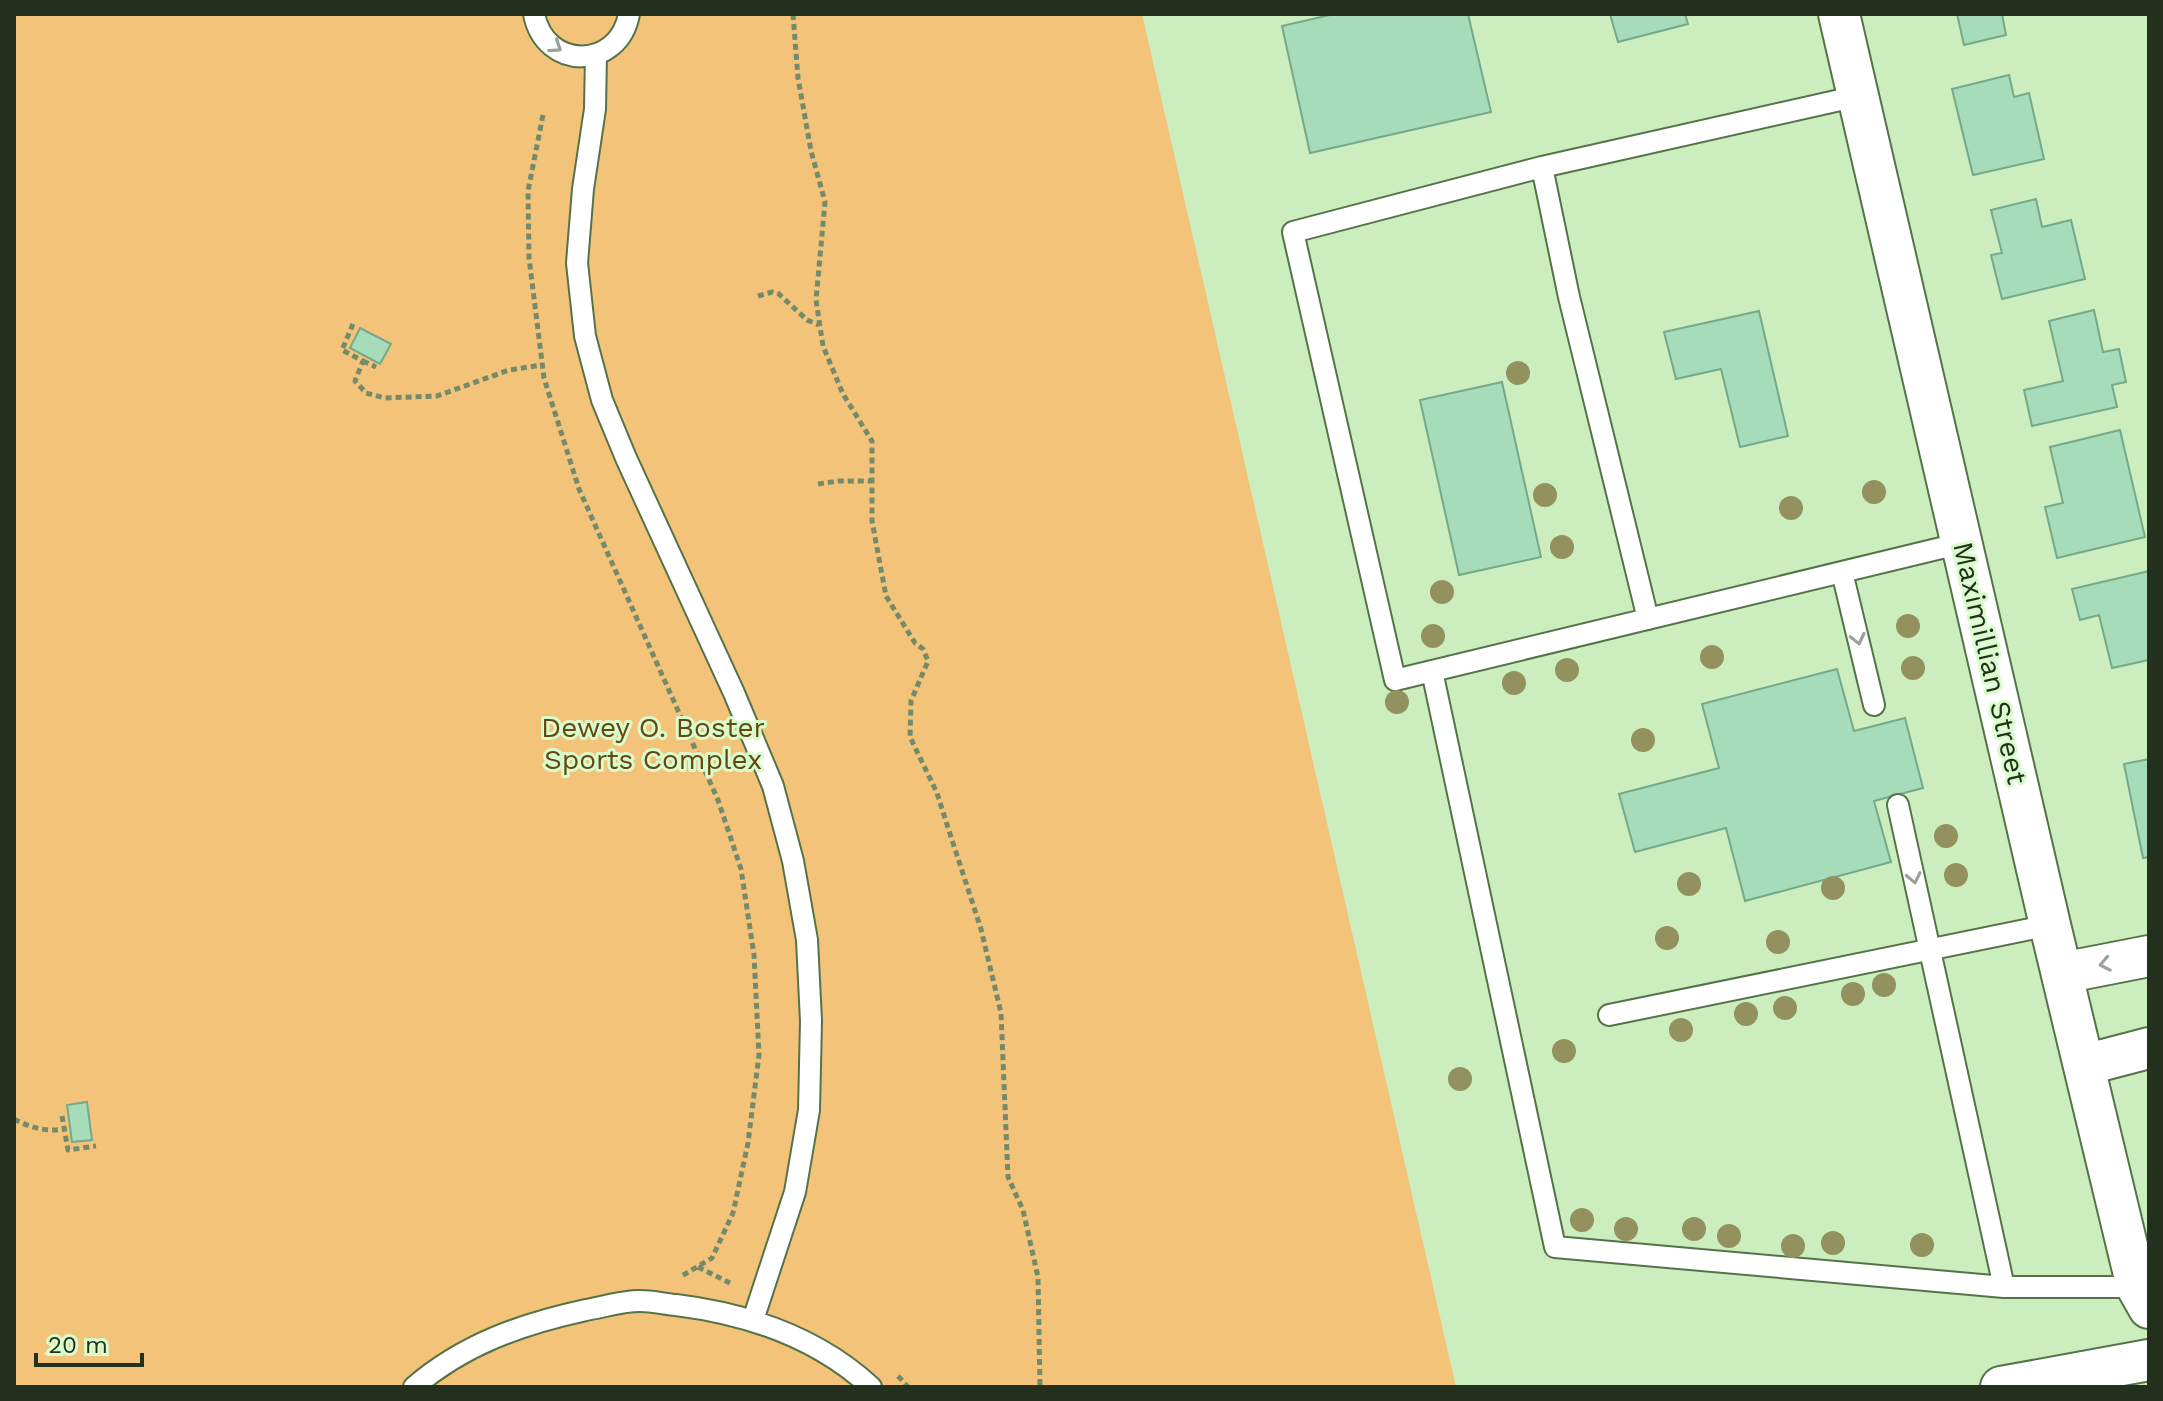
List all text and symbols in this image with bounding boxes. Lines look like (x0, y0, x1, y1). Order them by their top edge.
one-way arrow (548, 37, 562, 52)
street label: Maximillian Street (1946, 539, 2034, 788)
one-way arrow (1849, 631, 1866, 645)
park label: Dewey O. Boster Sports Complex (541, 711, 765, 776)
one-way arrow (1905, 871, 1922, 884)
one-way arrow (2099, 955, 2112, 972)
scale bar (36, 1317, 142, 1367)
text: 20 m (48, 1331, 108, 1359)

